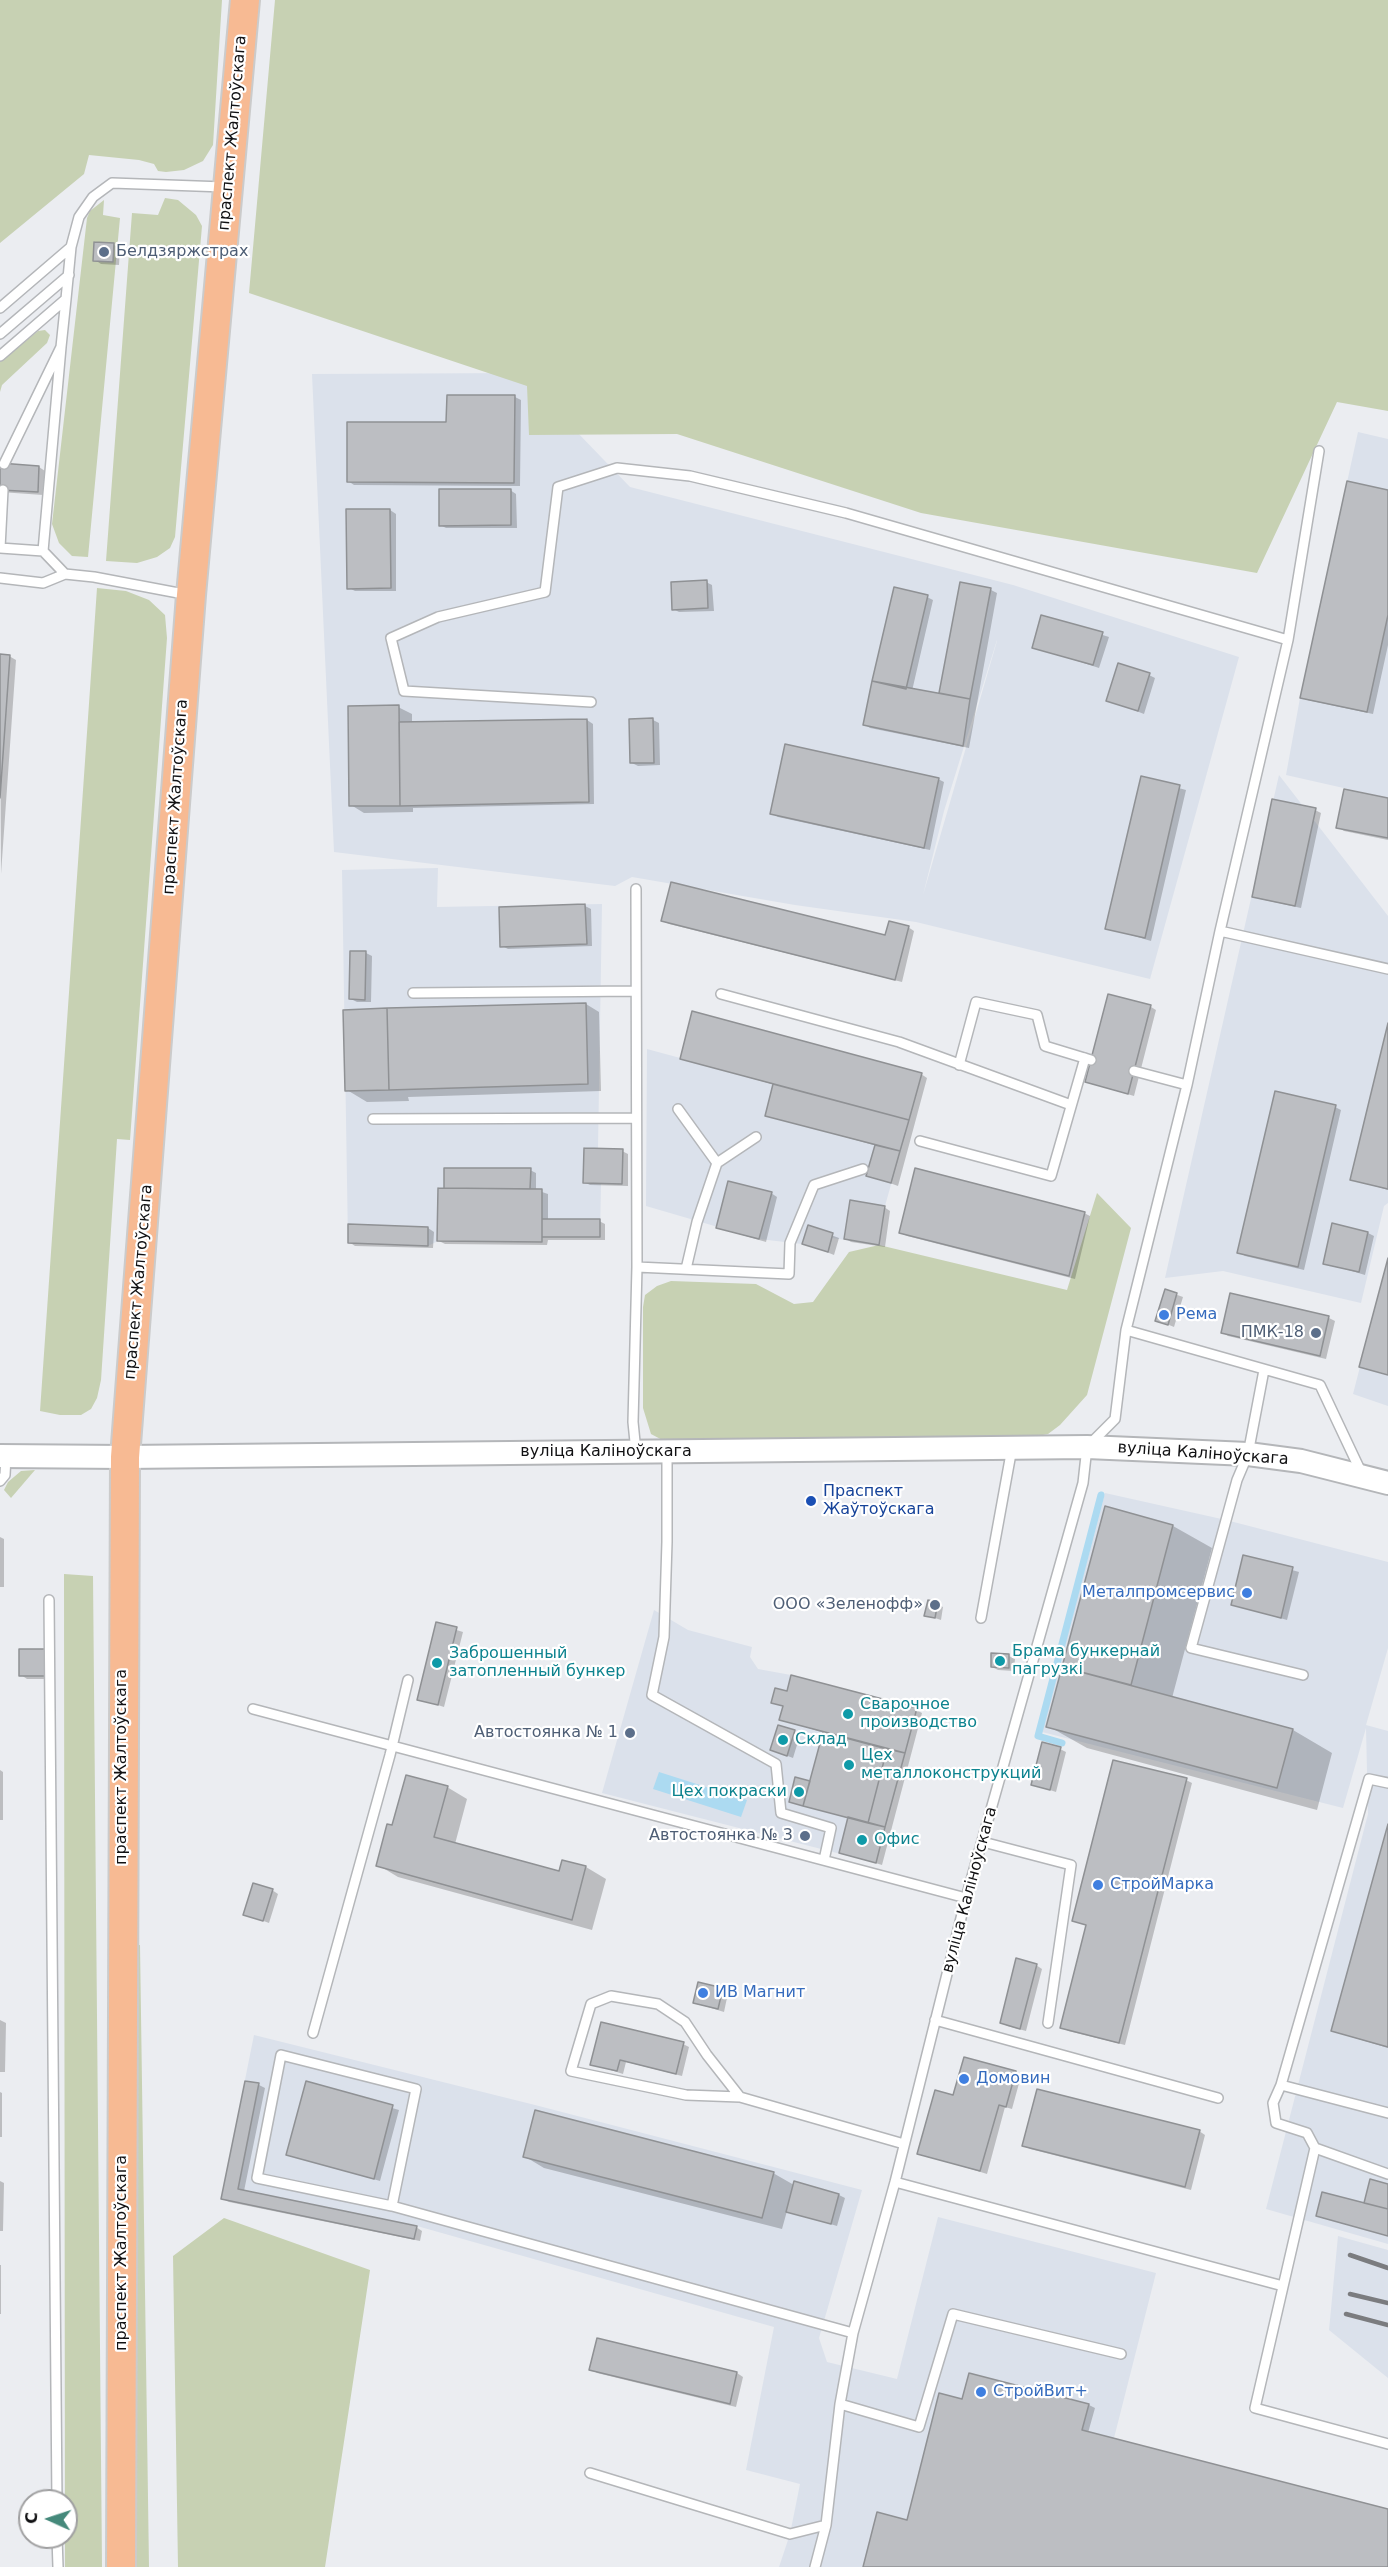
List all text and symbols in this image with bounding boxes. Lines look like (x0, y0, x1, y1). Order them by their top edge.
street label: праспект Жалтоўскага (215, 35, 251, 231)
place label: Белдзяржстрах (116, 242, 248, 262)
marker: Белдзяржстрах (97, 245, 111, 259)
street label: праспект Жалтоўскага (160, 699, 192, 895)
street label: праспект Жалтоўскага (121, 1184, 157, 1380)
place label: Рема (1176, 1305, 1217, 1325)
marker: Рема (1157, 1308, 1171, 1322)
place label: ПМК-18 (1241, 1323, 1304, 1343)
marker: ПМК-18 (1309, 1326, 1323, 1340)
street label: вуліца Каліноўскага (1117, 1438, 1289, 1470)
street label: вуліца Каліноўскага (520, 1442, 692, 1462)
place label: Праспект Жаўтоўскага (823, 1482, 935, 1520)
marker: Праспект Жаўтоўскага (804, 1494, 818, 1508)
place label: Металпромсервис (1082, 1583, 1235, 1603)
marker: Металпромсервис (1240, 1586, 1254, 1600)
place label: ООО «Зеленофф» (773, 1595, 923, 1615)
marker: ООО «Зеленофф» (928, 1598, 942, 1612)
place label: Брама бункернай пагрузкі (1012, 1642, 1160, 1680)
place label: Заброшенный затопленный бункер (449, 1644, 625, 1682)
marker: Брама бункернай пагрузкі (993, 1654, 1007, 1668)
marker: Заброшенный затопленный бункер (430, 1656, 444, 1670)
street label: праспект Жалтоўскага (112, 1669, 132, 1865)
place label: Сварочное производство (860, 1695, 977, 1733)
marker: Сварочное производство (841, 1707, 855, 1721)
place label: Автостоянка № 1 (474, 1723, 618, 1743)
marker: Автостоянка № 1 (623, 1726, 637, 1740)
place label: Склад (795, 1730, 847, 1750)
marker: Склад (776, 1733, 790, 1747)
place label: Цех металлоконструкций (861, 1746, 1041, 1784)
marker: Цех металлоконструкций (842, 1758, 856, 1772)
place label: Цех покраски (671, 1782, 787, 1802)
marker: Цех покраски (792, 1785, 806, 1799)
street label: вуліца Каліноўскага (939, 1805, 1001, 1975)
place label: Автостоянка № 3 (649, 1826, 793, 1846)
marker: Автостоянка № 3 (798, 1829, 812, 1843)
place label: Офис (874, 1830, 919, 1850)
marker: Офис (855, 1833, 869, 1847)
place label: СтройМарка (1110, 1875, 1214, 1895)
marker: СтройМарка (1091, 1878, 1105, 1892)
place label: ИВ Магнит (715, 1983, 805, 2003)
marker: ИВ Магнит (696, 1986, 710, 2000)
place label: Домовин (976, 2069, 1050, 2089)
marker: Домовин (957, 2072, 971, 2086)
street label: праспект Жалтоўскага (112, 2155, 132, 2351)
place label: СтройВит+ (993, 2382, 1088, 2402)
marker: СтройВит+ (974, 2385, 988, 2399)
north arrow (18, 2489, 78, 2549)
text: С (22, 2512, 41, 2525)

